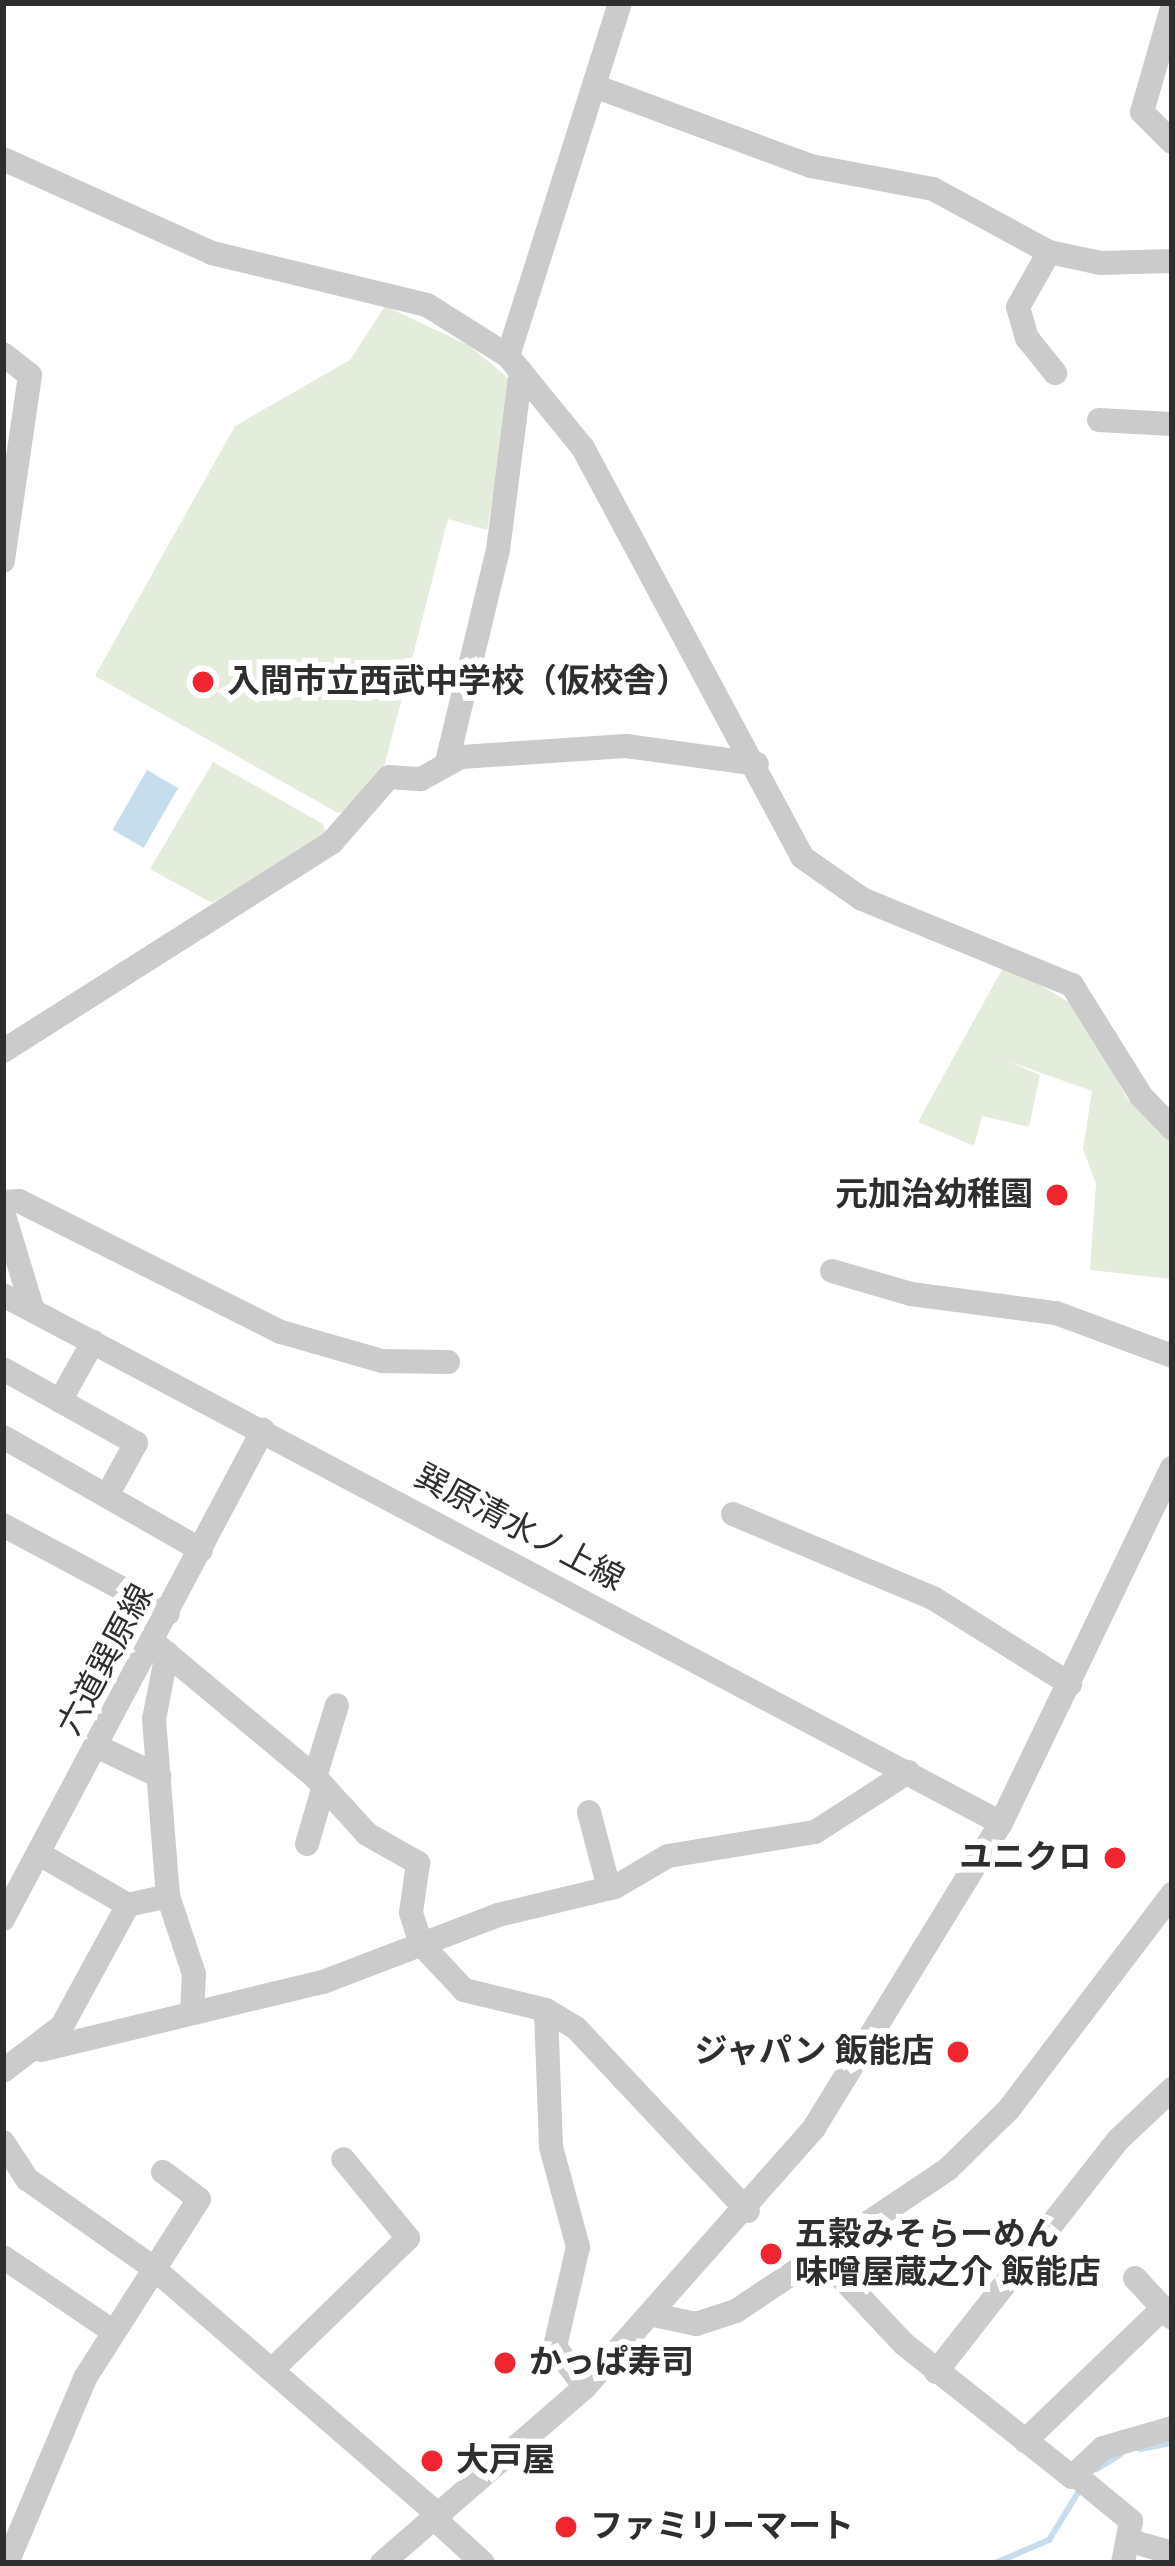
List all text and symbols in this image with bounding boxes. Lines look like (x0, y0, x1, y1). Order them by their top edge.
place label: 入間市立西武中学校（仮校舎） (227, 662, 689, 702)
marker: 入間市立西武中学校（仮校舎） (190, 669, 216, 695)
place label: 元加治幼稚園 (835, 1175, 1033, 1215)
marker: 元加治幼稚園 (1044, 1182, 1070, 1208)
street label: 巽原清水ノ上線 (408, 1456, 630, 1600)
street label: 六道巽原線 (50, 1578, 162, 1742)
place label: ユニクロ (959, 1838, 1091, 1878)
marker: ユニクロ (1102, 1845, 1128, 1871)
place label: ジャパン 飯能店 (695, 2032, 934, 2072)
marker: ジャパン 飯能店 (945, 2039, 971, 2065)
place label: 五穀みそらーめん 味噌屋蔵之介 飯能店 (795, 2215, 1100, 2293)
marker: 五穀みそらーめん 味噌屋蔵之介 飯能店 (758, 2241, 784, 2267)
place label: かっぱ寿司 (529, 2343, 694, 2383)
marker: かっぱ寿司 (492, 2350, 518, 2376)
place label: 大戸屋 (456, 2441, 555, 2481)
marker: 大戸屋 (419, 2448, 445, 2474)
place label: ファミリーマート (590, 2507, 854, 2547)
marker: ファミリーマート (553, 2514, 579, 2540)

